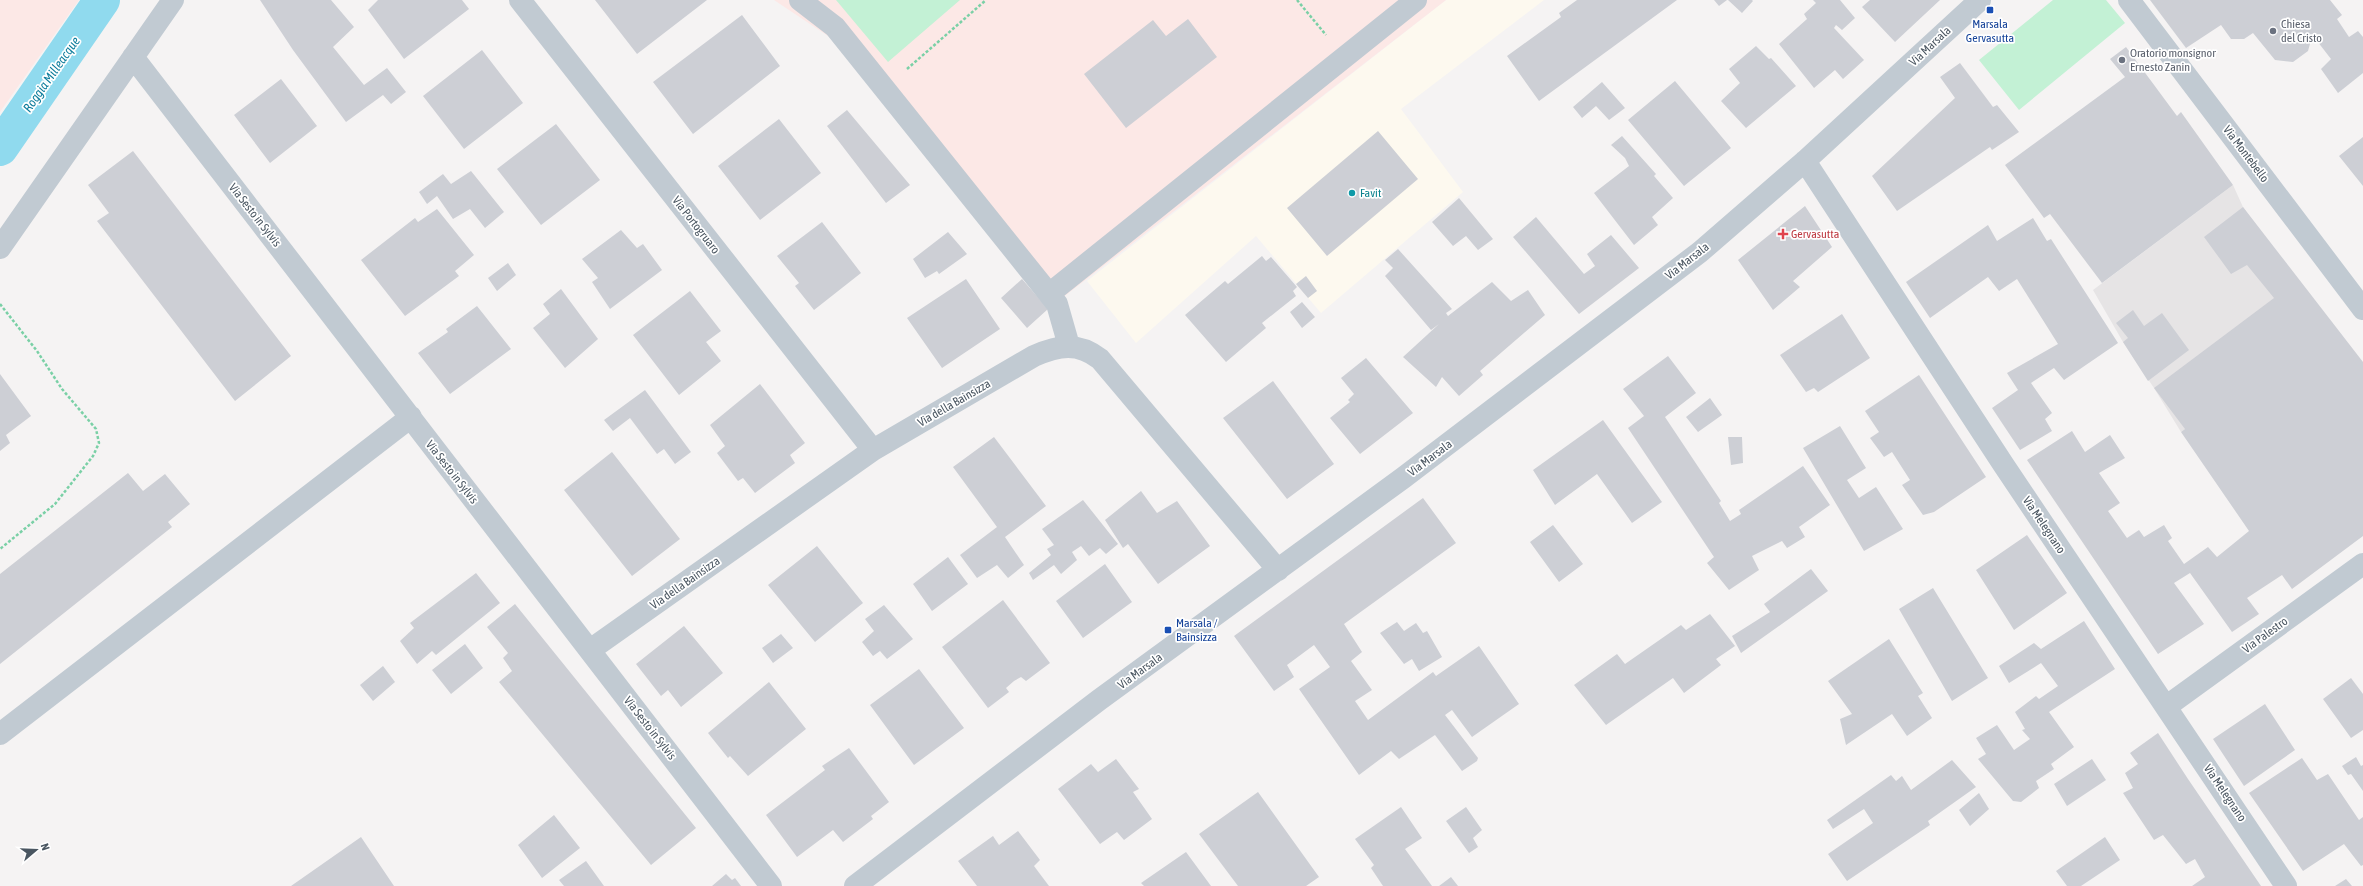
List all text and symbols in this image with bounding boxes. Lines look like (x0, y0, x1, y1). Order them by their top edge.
marker: Marsala Gervasutta (1985, 5, 1995, 15)
place label: Marsala Gervasutta (1966, 17, 2014, 45)
place label: Chiesa del Cristo (2281, 17, 2322, 45)
street label: Via Marsala (1906, 23, 1954, 69)
marker: Chiesa del Cristo (2268, 26, 2278, 36)
water label: Roggia Milleacque (20, 34, 83, 115)
place label: Oratorio monsignor Ernesto Zanin (2130, 46, 2216, 74)
marker: Oratorio monsignor Ernesto Zanin (2117, 55, 2127, 65)
street label: Via Montebello (2220, 123, 2272, 185)
street label: Via Sesto in Sylvis (226, 181, 284, 249)
place label: Favit (1360, 186, 1382, 200)
marker: Favit (1347, 188, 1357, 198)
street label: Via Portogruaro (669, 194, 723, 257)
place label: Gervasutta (1791, 227, 1839, 241)
marker: Gervasutta (1778, 229, 1788, 239)
street label: Via Marsala (1662, 240, 1712, 282)
street label: Via della Bainsizza (915, 377, 993, 429)
street label: Via Marsala (1405, 437, 1455, 479)
street label: Via Sesto in Sylvis (423, 438, 481, 506)
street label: Via Melegnano (2020, 494, 2068, 557)
street label: Via della Bainsizza (648, 554, 722, 612)
street label: Via Palestro (2240, 614, 2291, 656)
place label: Marsala / Bainsizza (1176, 616, 1217, 644)
marker: Marsala / Bainsizza (1163, 625, 1173, 635)
street label: Via Marsala (1115, 650, 1165, 692)
street label: Via Sesto in Sylvis (621, 694, 679, 762)
street label: Via Melegnano (2201, 762, 2249, 825)
north arrow (16, 830, 56, 870)
text: N (39, 842, 52, 852)

